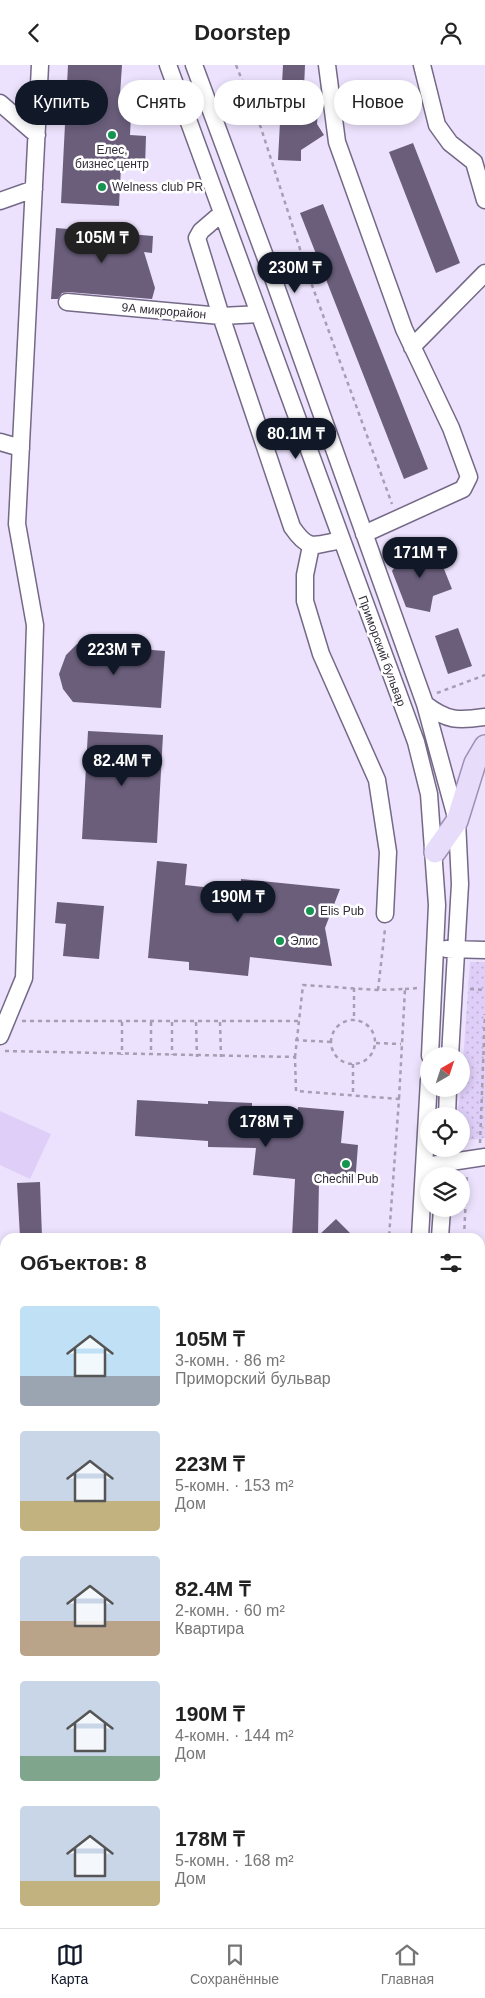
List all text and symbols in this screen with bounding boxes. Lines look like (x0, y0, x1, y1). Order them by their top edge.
icon: back (20, 19, 48, 47)
icon: person (437, 19, 465, 47)
text: Doorstep (194, 20, 291, 45)
chip: Купить (15, 80, 108, 125)
chip: Снять (118, 80, 204, 125)
chip: Фильтры (214, 80, 324, 125)
chip: Новое (334, 80, 422, 125)
marker: Елес, бизнес центр (106, 129, 118, 141)
place label: Елес, бизнес центр (75, 143, 149, 171)
place label: Welness club PR (112, 180, 203, 194)
marker: Welness club PR (96, 181, 108, 193)
pin: 105M ₸ (61, 221, 143, 264)
text: 105M ₸ (75, 229, 129, 246)
pin: 230M ₸ (254, 251, 336, 294)
text: 230M ₸ (268, 259, 322, 276)
street label: 9А микрорайон (121, 300, 207, 322)
pin: 80.1M ₸ (250, 417, 342, 460)
text: 80.1M ₸ (267, 425, 325, 442)
pin: 171M ₸ (379, 537, 461, 579)
text: 171M ₸ (393, 544, 447, 561)
street label: Приморский бульвар (355, 594, 409, 709)
pin: 223M ₸ (73, 633, 155, 676)
text: 223M ₸ (87, 641, 141, 658)
pin: 82.4M ₸ (76, 745, 168, 787)
text: 82.4M ₸ (93, 752, 151, 769)
pin: 190M ₸ (197, 881, 279, 923)
text: 190M ₸ (211, 888, 265, 905)
place label: Elis Pub (320, 904, 364, 918)
marker: Elis Pub (304, 905, 316, 917)
place label: Элис (290, 934, 318, 948)
marker: Элис (274, 935, 286, 947)
north arrow (420, 1047, 470, 1097)
map controls (420, 1047, 470, 1217)
pin: 178M ₸ (225, 1105, 307, 1148)
button: locate (420, 1107, 470, 1157)
text: 178M ₸ (239, 1113, 293, 1130)
marker: Chechil Pub (340, 1158, 352, 1170)
button: layers (420, 1167, 470, 1217)
place label: Chechil Pub (314, 1172, 379, 1186)
icon: filters (437, 1249, 465, 1277)
text: Объектов: 8 (20, 1251, 147, 1274)
icon: home (60, 1326, 120, 1386)
text: 105M ₸ (175, 1327, 245, 1350)
text: 3-комн. · 86 m² (175, 1352, 285, 1369)
text: Приморский бульвар (175, 1370, 331, 1387)
icon: home (60, 1451, 120, 1511)
text: 223M ₸ (175, 1452, 245, 1475)
text: 5-комн. · 153 m² (175, 1477, 294, 1494)
text: Дом (175, 1495, 206, 1512)
icon: home (60, 1576, 120, 1636)
text: 82.4M ₸ (175, 1577, 251, 1600)
text: 2-комн. · 60 m² (175, 1602, 285, 1619)
text: Квартира (175, 1620, 244, 1637)
icon: home (60, 1701, 120, 1761)
text: 190M ₸ (175, 1702, 245, 1725)
text: 4-комн. · 144 m² (175, 1727, 294, 1744)
text: Дом (175, 1745, 206, 1762)
icon: home (60, 1826, 120, 1886)
text: 178M ₸ (175, 1827, 245, 1850)
text: 5-комн. · 168 m² (175, 1852, 294, 1869)
text: Дом (175, 1870, 206, 1887)
tab: Карта (51, 1941, 88, 1987)
tab: Сохранённые (190, 1941, 279, 1987)
tab: Главная (381, 1941, 434, 1987)

